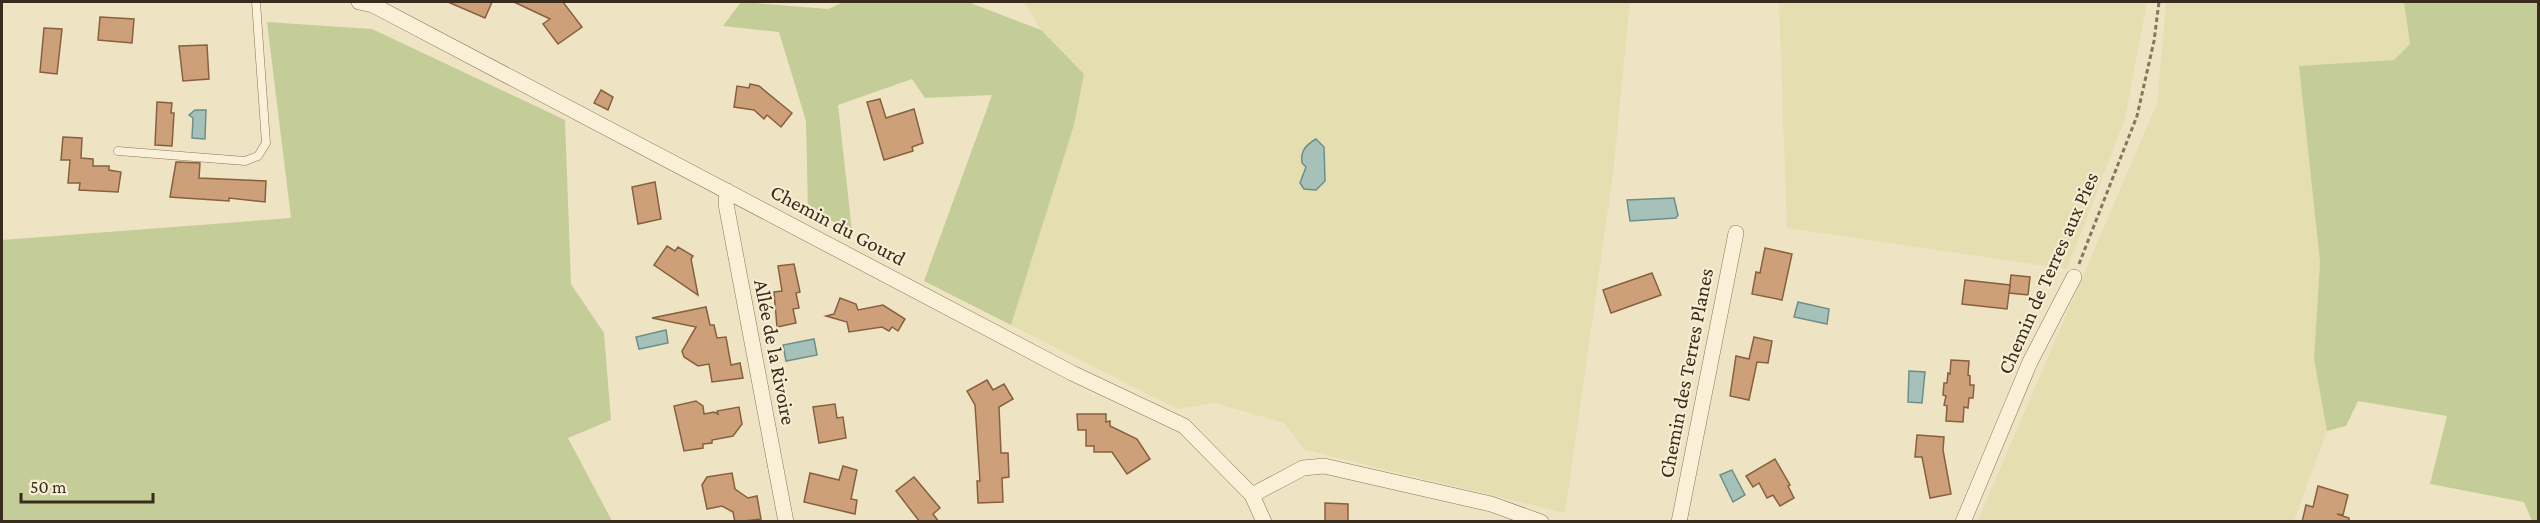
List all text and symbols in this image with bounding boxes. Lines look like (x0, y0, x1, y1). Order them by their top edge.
street label: Chemin de Terres aux Pies (1993, 168, 2103, 378)
street label: Chemin du Gourd (766, 179, 910, 271)
street label: Chemin des Terres Planes (1654, 266, 1718, 480)
street label: Allée de la Rivoire (749, 277, 801, 427)
scale bar (21, 466, 153, 504)
text: 50 m (30, 477, 67, 497)

